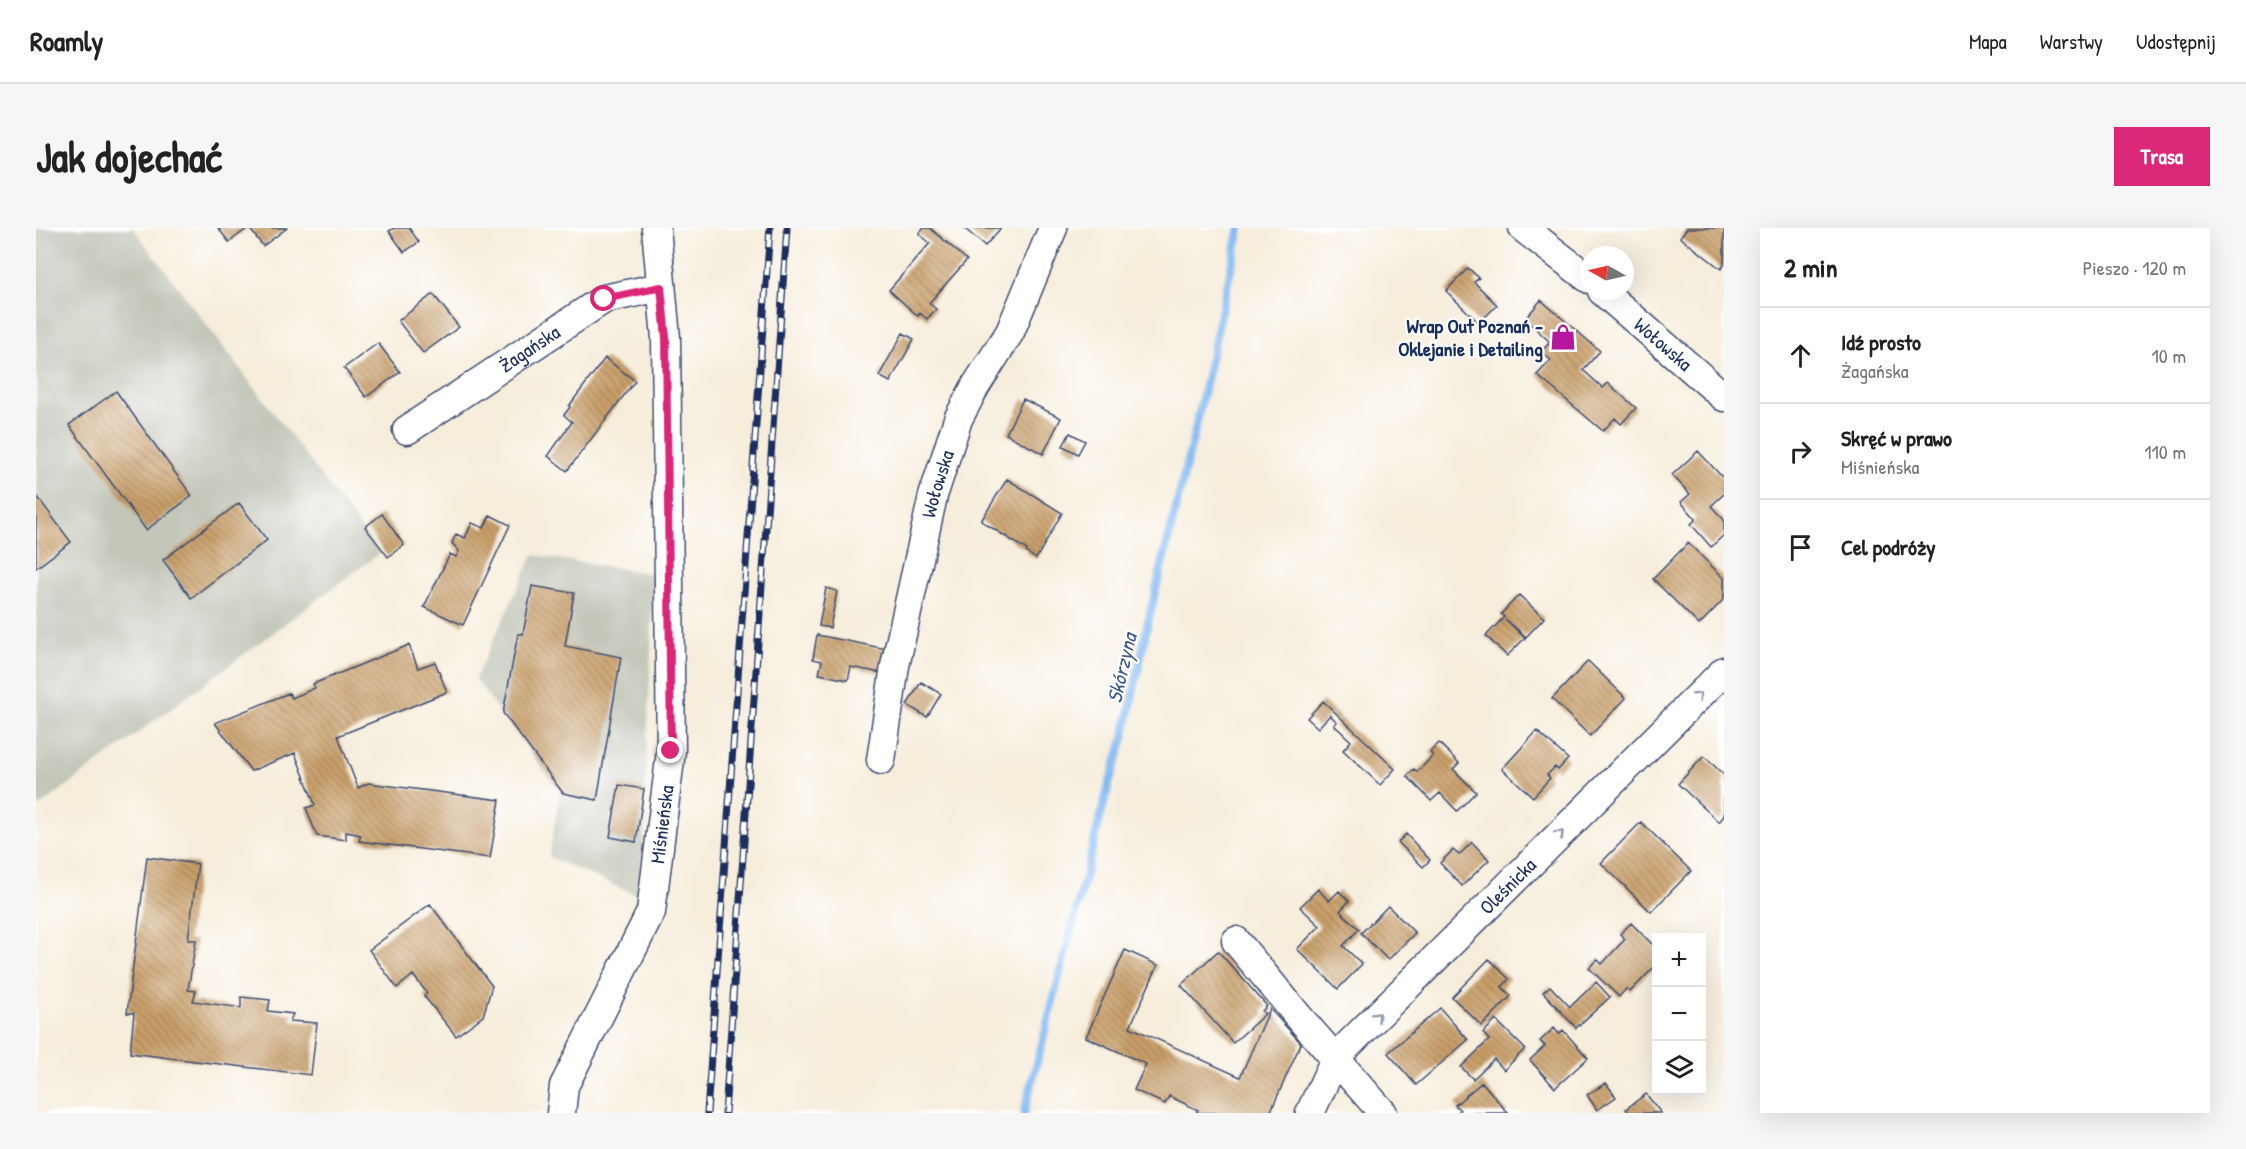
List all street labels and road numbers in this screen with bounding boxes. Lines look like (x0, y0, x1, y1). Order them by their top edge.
street label: Wołowska (1629, 311, 1699, 377)
street label: Żagańska (493, 318, 565, 378)
street label: Wołowska (915, 446, 960, 520)
street label: Miśnieńska (643, 784, 680, 865)
street label: Oleśnicka (1473, 852, 1542, 920)

